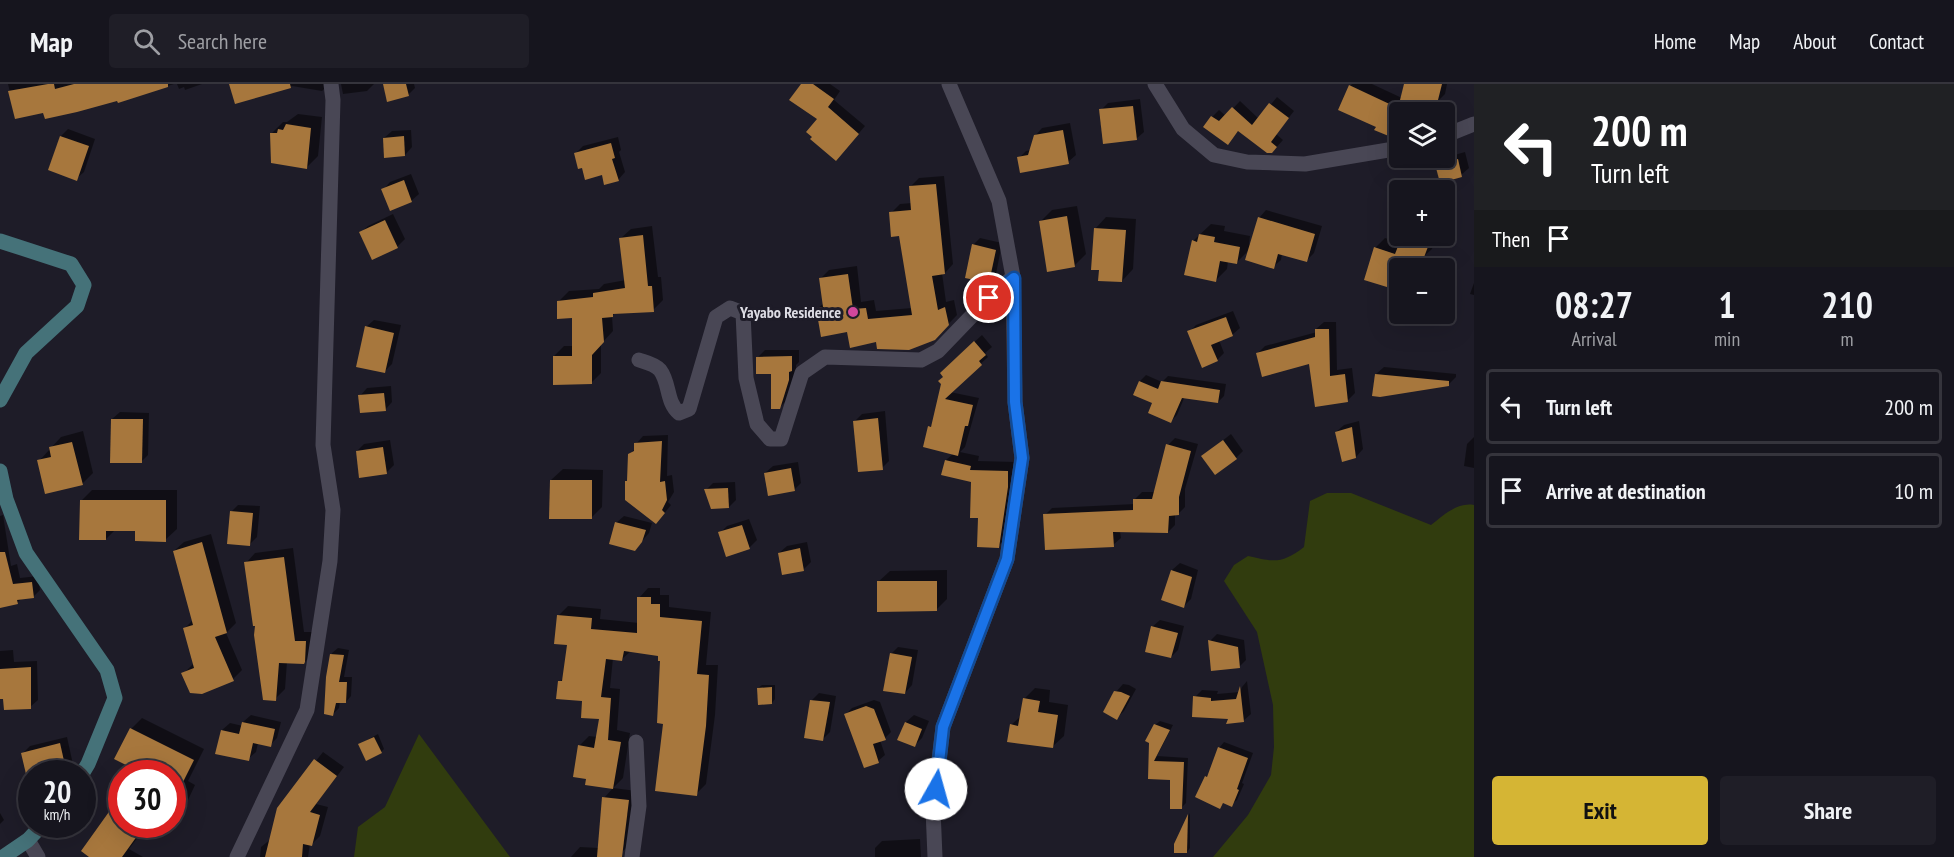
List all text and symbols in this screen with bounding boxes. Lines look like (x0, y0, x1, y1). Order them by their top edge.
search box (109, 14, 529, 68)
text: Map (30, 23, 73, 60)
icon: search (130, 25, 163, 58)
text: Search here (178, 27, 267, 55)
text: Home (1654, 28, 1696, 55)
text: Map (1729, 28, 1760, 55)
text: About (1793, 28, 1836, 55)
text: Contact (1869, 28, 1924, 55)
map controls (1389, 102, 1455, 324)
button: layers (1389, 102, 1455, 168)
text: 200 m (1591, 103, 1688, 158)
icon: left (1492, 108, 1570, 186)
text: Turn left (1591, 156, 1669, 190)
button: + (1389, 180, 1455, 246)
icon: arrive (1542, 222, 1575, 255)
text: Then (1492, 225, 1530, 253)
button: − (1389, 258, 1455, 324)
pin (963, 272, 1014, 323)
icon: arrive (972, 281, 1005, 314)
text: 08:27 (1555, 281, 1633, 328)
text: 1 (1718, 281, 1736, 328)
text: 210 (1821, 281, 1873, 328)
place label: Yayabo Residence (739, 302, 841, 322)
marker: Yayabo Residence (846, 305, 860, 319)
text: Arrival (1571, 326, 1617, 352)
text: min (1714, 326, 1740, 352)
text: m (1841, 326, 1854, 352)
icon: left (1495, 390, 1528, 423)
text: Turn left (1546, 393, 1612, 421)
text: 200 m (1884, 393, 1933, 421)
icon: arrive (1495, 474, 1528, 507)
text: Arrive at destination (1546, 477, 1706, 505)
text: 10 m (1894, 477, 1933, 505)
position arrow (904, 757, 968, 821)
speed limit sign: 30 (108, 760, 186, 838)
text: 20 (43, 772, 71, 811)
button: Exit (1492, 776, 1708, 845)
button: Share (1720, 776, 1936, 845)
text: km/h (44, 805, 70, 824)

